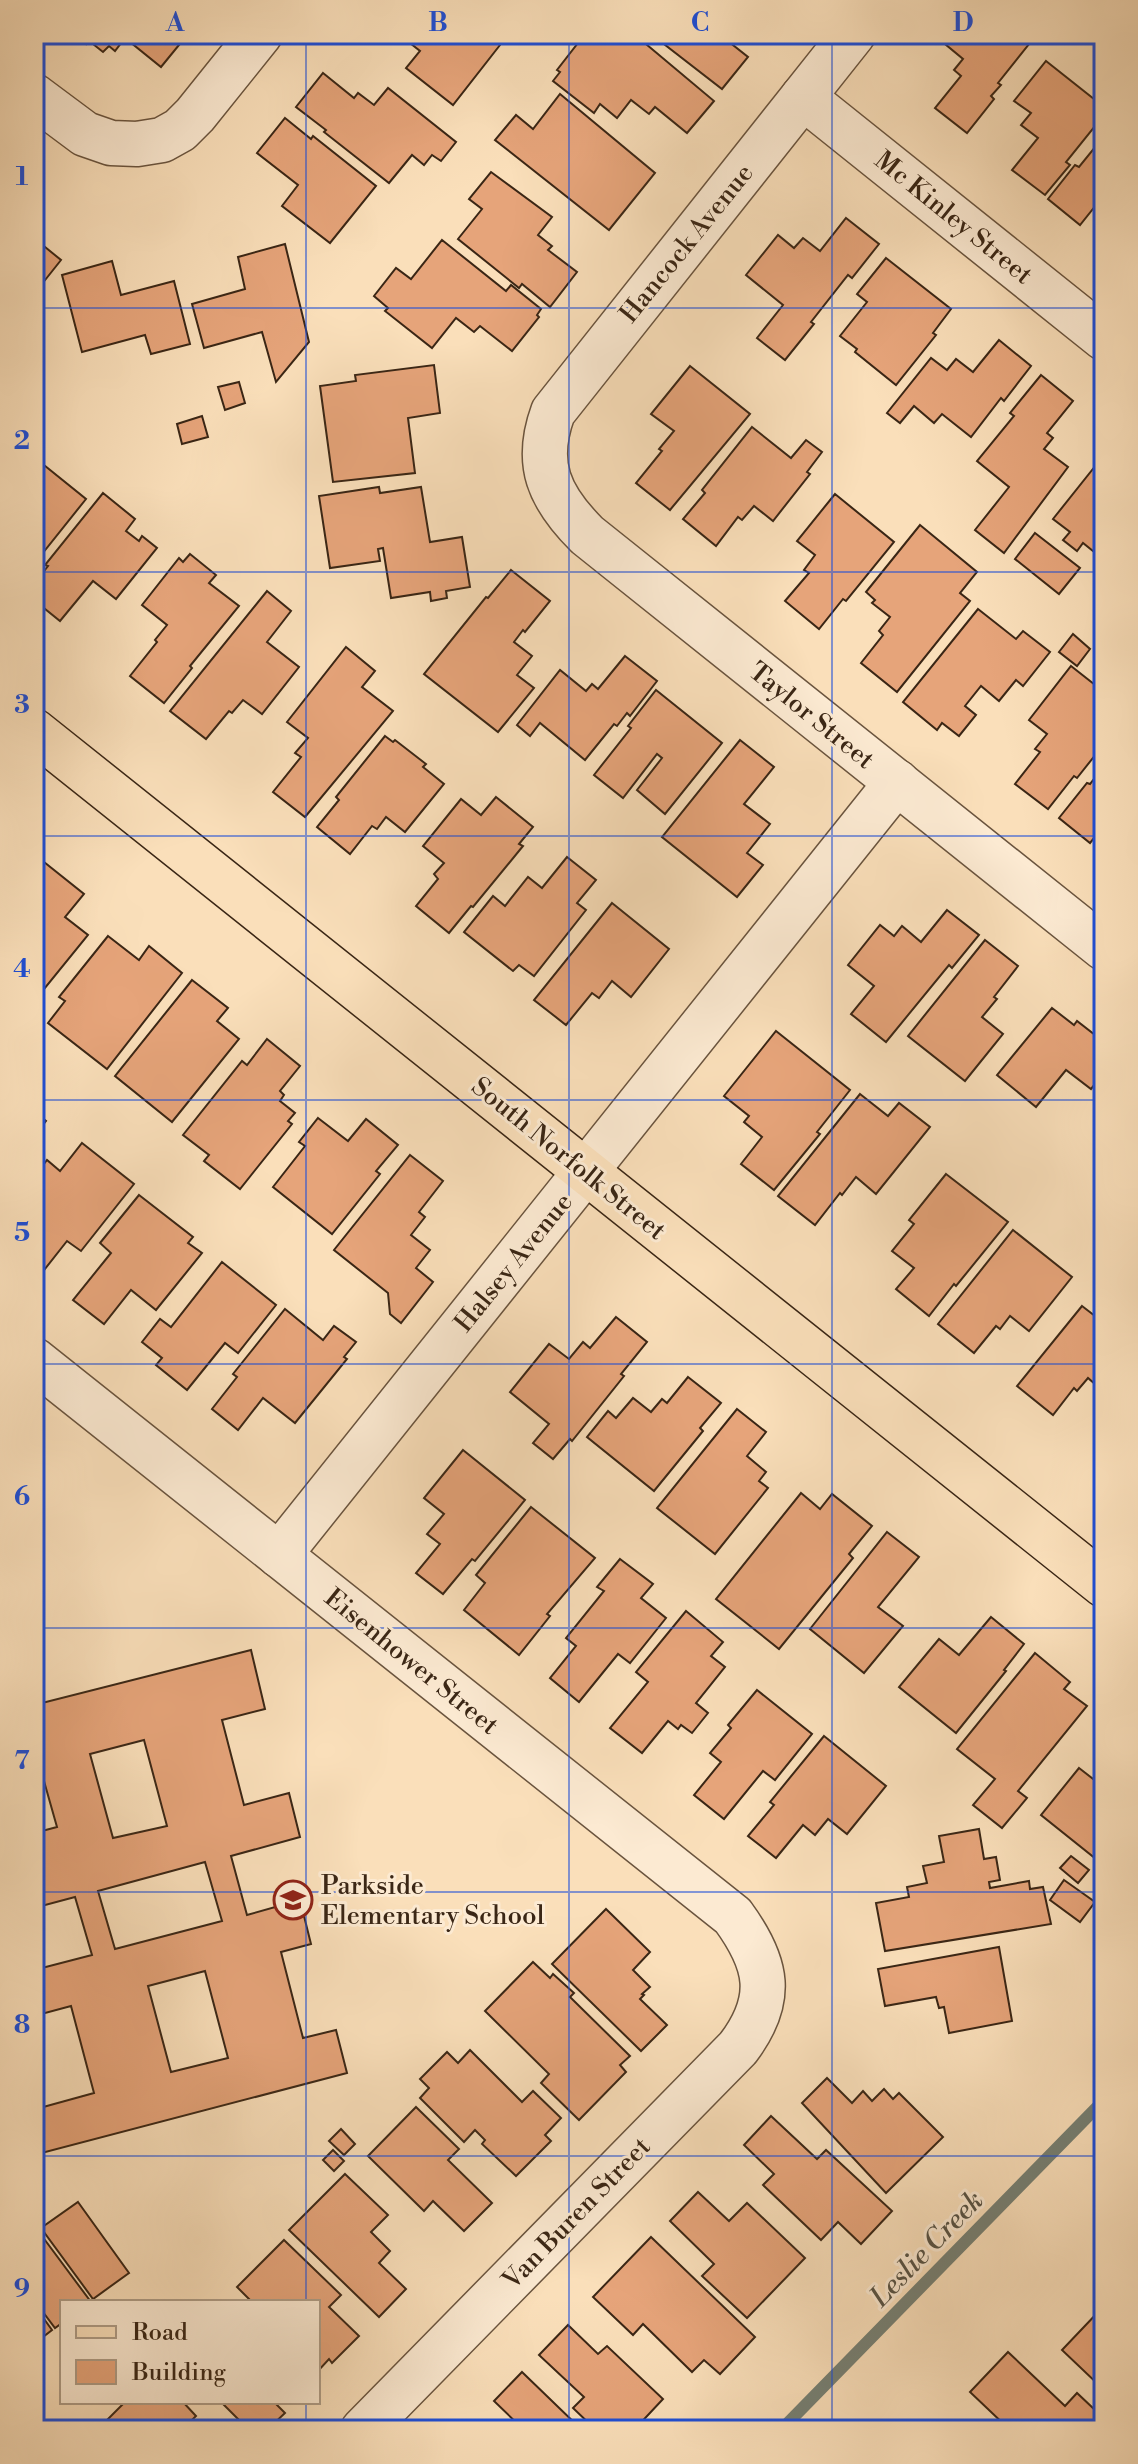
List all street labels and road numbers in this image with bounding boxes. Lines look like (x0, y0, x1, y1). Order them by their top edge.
street label: Mc Kinley Street (868, 144, 1039, 291)
street label: Hancock Avenue (613, 158, 761, 329)
street label: Taylor Street (742, 656, 880, 776)
street label: South Norfolk Street (465, 1071, 672, 1247)
street label: Halsey Avenue (448, 1187, 580, 1339)
street label: Eisenhower Street (318, 1582, 505, 1742)
street label: Van Buren Street (495, 2131, 657, 2297)

